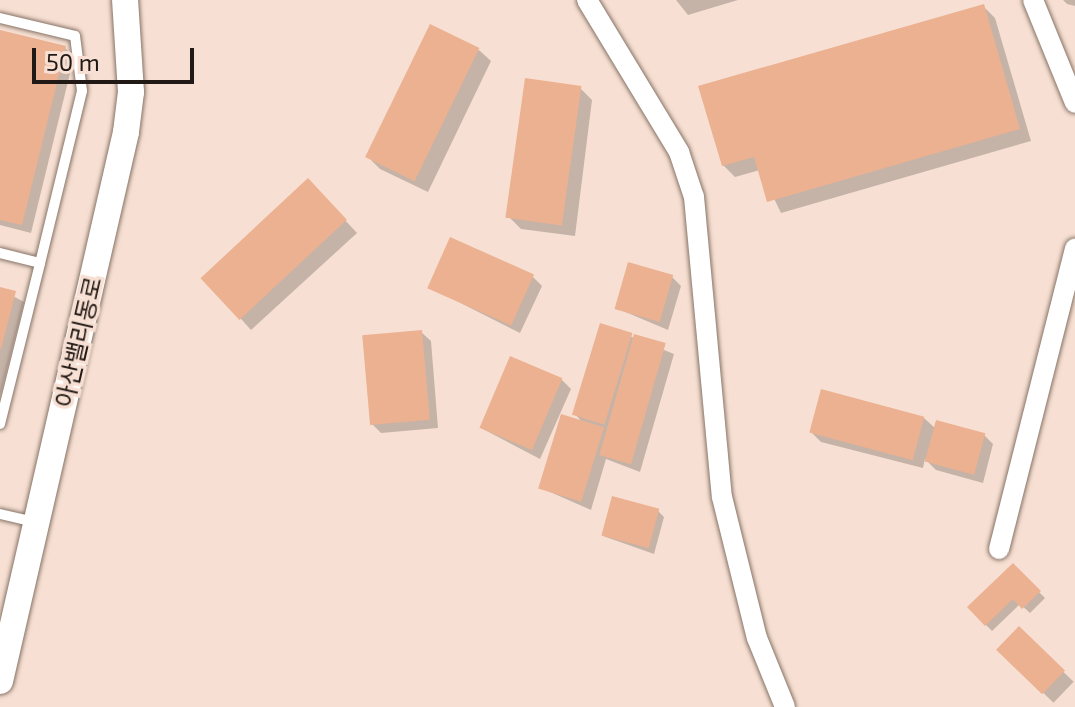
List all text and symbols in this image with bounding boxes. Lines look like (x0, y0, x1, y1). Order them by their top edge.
scale bar (36, 32, 198, 82)
text: 50 m (46, 47, 100, 76)
street label: 아산밸리동로 (49, 274, 107, 410)

